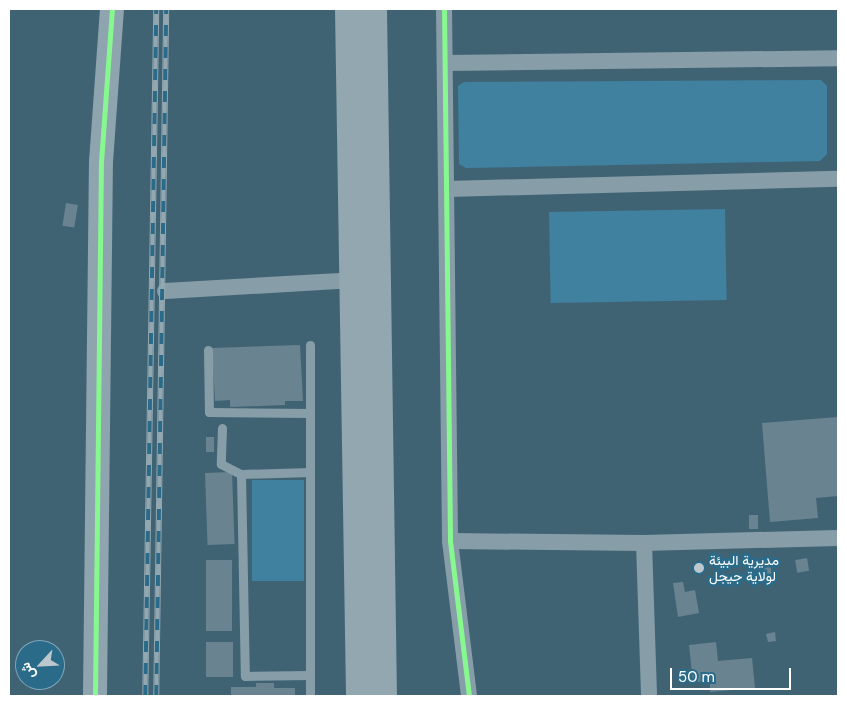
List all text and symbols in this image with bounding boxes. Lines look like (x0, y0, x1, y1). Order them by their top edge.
place label: مديرية البيئة لولاية جيجل (709, 552, 779, 584)
marker: مديرية البيئة لولاية جيجل (693, 562, 705, 574)
north arrow (15, 640, 65, 690)
scale bar (672, 658, 793, 690)
text: ش (16, 659, 39, 682)
text: 50 m (678, 667, 715, 687)

